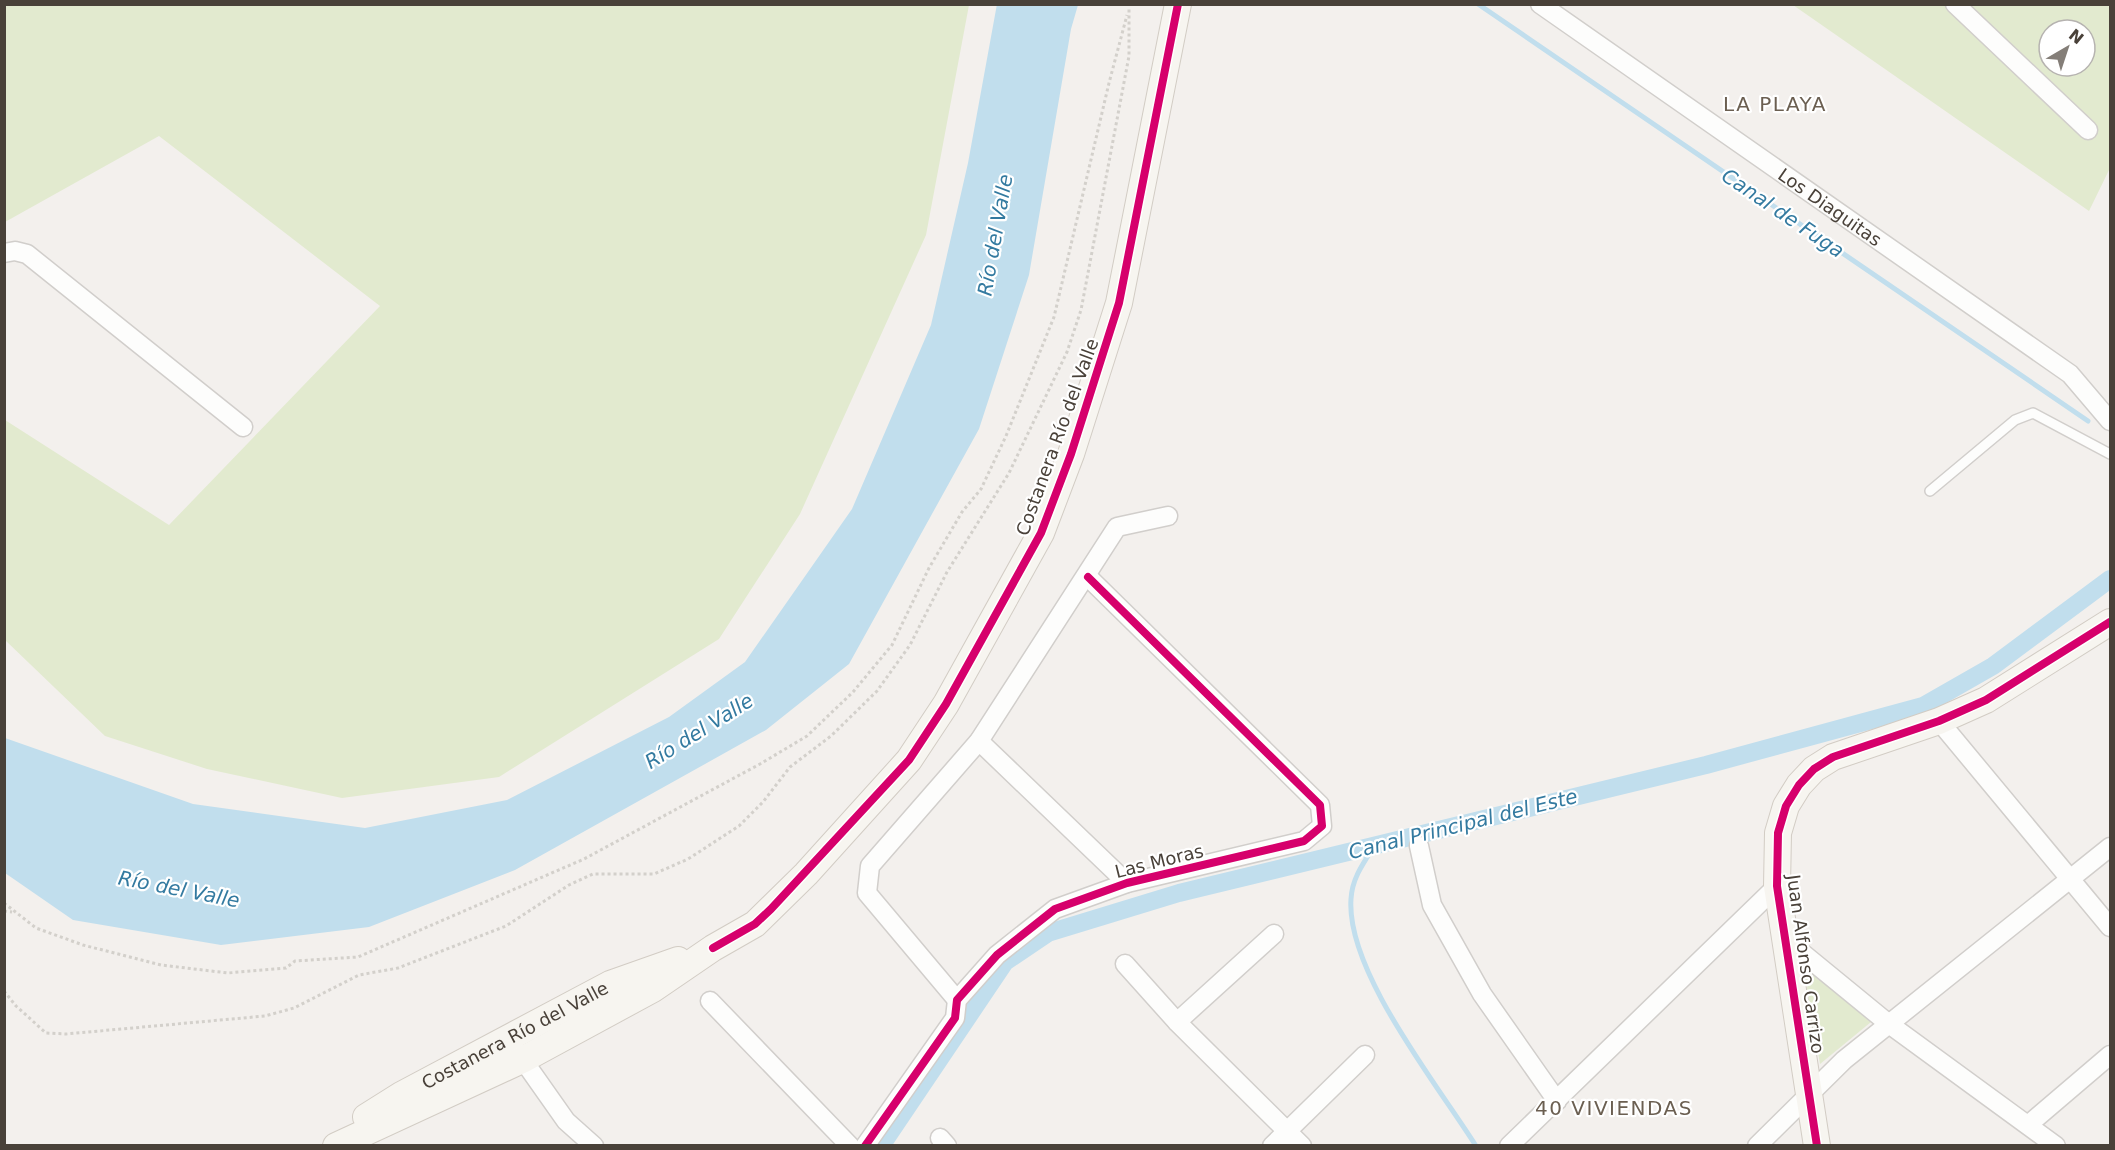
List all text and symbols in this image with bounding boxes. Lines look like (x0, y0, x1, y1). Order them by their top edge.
north arrow (2037, 18, 2097, 78)
text: N (2065, 25, 2087, 48)
district label: LA PLAYA (1723, 92, 1827, 116)
water label: Canal de Fuga (1717, 163, 1849, 263)
street label: Los Diaguitas (1775, 163, 1886, 250)
water label: Río del Valle (972, 172, 1018, 298)
street label: Costanera Río del Valle (1012, 336, 1102, 538)
water label: Río del Valle (640, 688, 758, 774)
water label: Canal Principal del Este (1346, 784, 1580, 864)
street label: Las Moras (1113, 840, 1205, 882)
water label: Río del Valle (116, 865, 242, 913)
street label: Juan Alfonso Carrizo (1783, 872, 1829, 1055)
street label: Costanera Río del Valle (418, 977, 612, 1093)
district label: 40 VIVIENDAS (1535, 1096, 1693, 1120)

